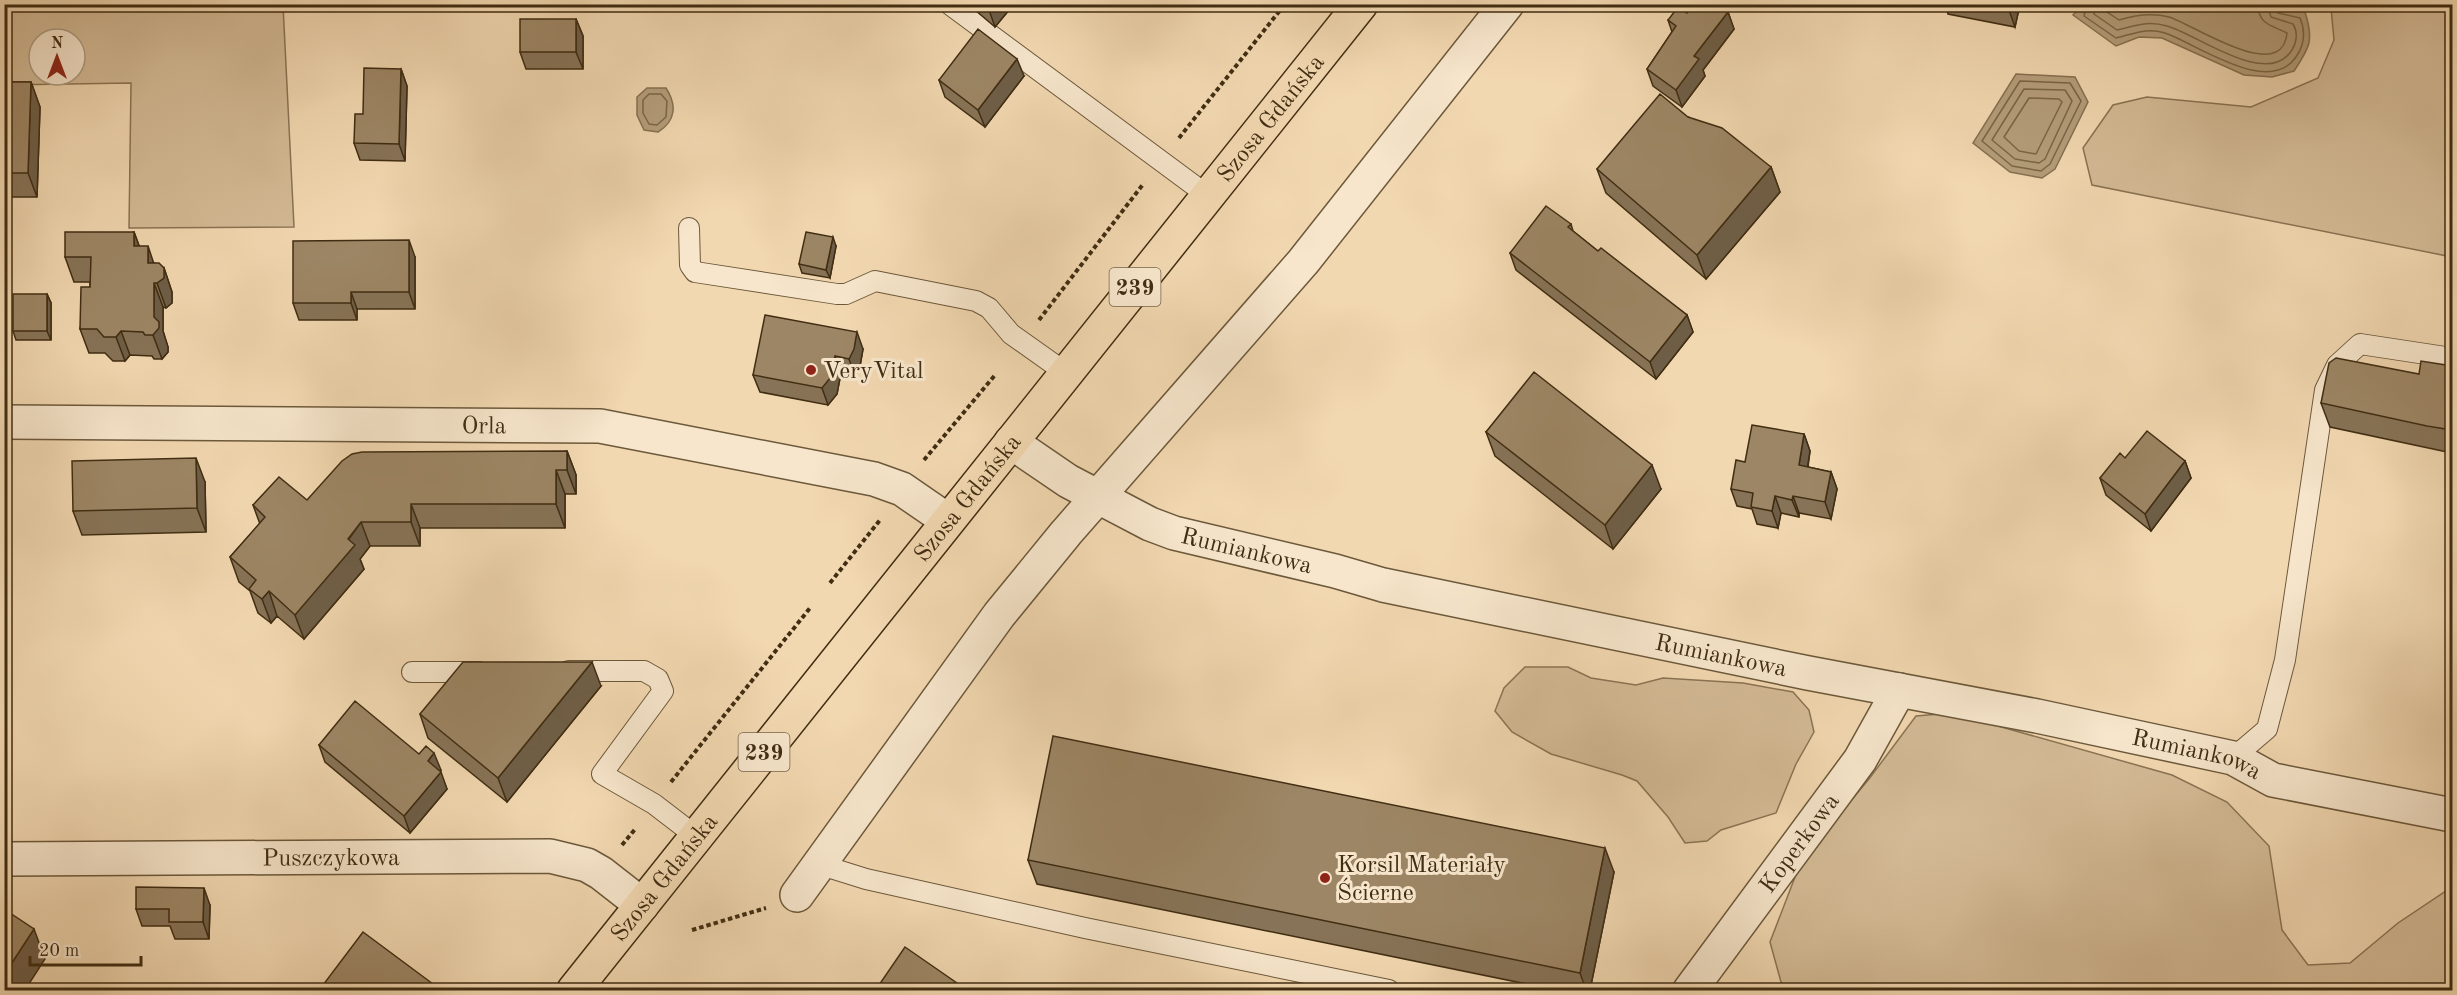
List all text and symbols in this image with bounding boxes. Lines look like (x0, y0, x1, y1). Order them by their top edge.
north arrow (27, 27, 87, 87)
text: N (51, 36, 64, 52)
street label: Szosa Gdańska (1214, 51, 1330, 187)
road number: 239 (1110, 268, 1160, 306)
place label: VeryVital (823, 360, 924, 384)
marker: VeryVital (804, 363, 818, 377)
street label: Orla (461, 415, 507, 439)
street label: Szosa Gdańska (911, 430, 1027, 567)
street label: Rumiankowa (1178, 525, 1314, 579)
street label: Rumiankowa (1653, 632, 1789, 682)
street label: Rumiankowa (2129, 727, 2265, 785)
road number: 239 (738, 733, 789, 771)
street label: Koperkowa (1756, 790, 1845, 898)
street label: Szosa Gdańska (607, 810, 723, 947)
street label: Puszczykowa (262, 847, 400, 872)
place label: Korsil Materiały Ścierne (1337, 854, 1506, 906)
marker: Korsil Materiały Ścierne (1318, 871, 1332, 885)
scale bar (30, 929, 141, 967)
text: 20 m (39, 942, 79, 960)

